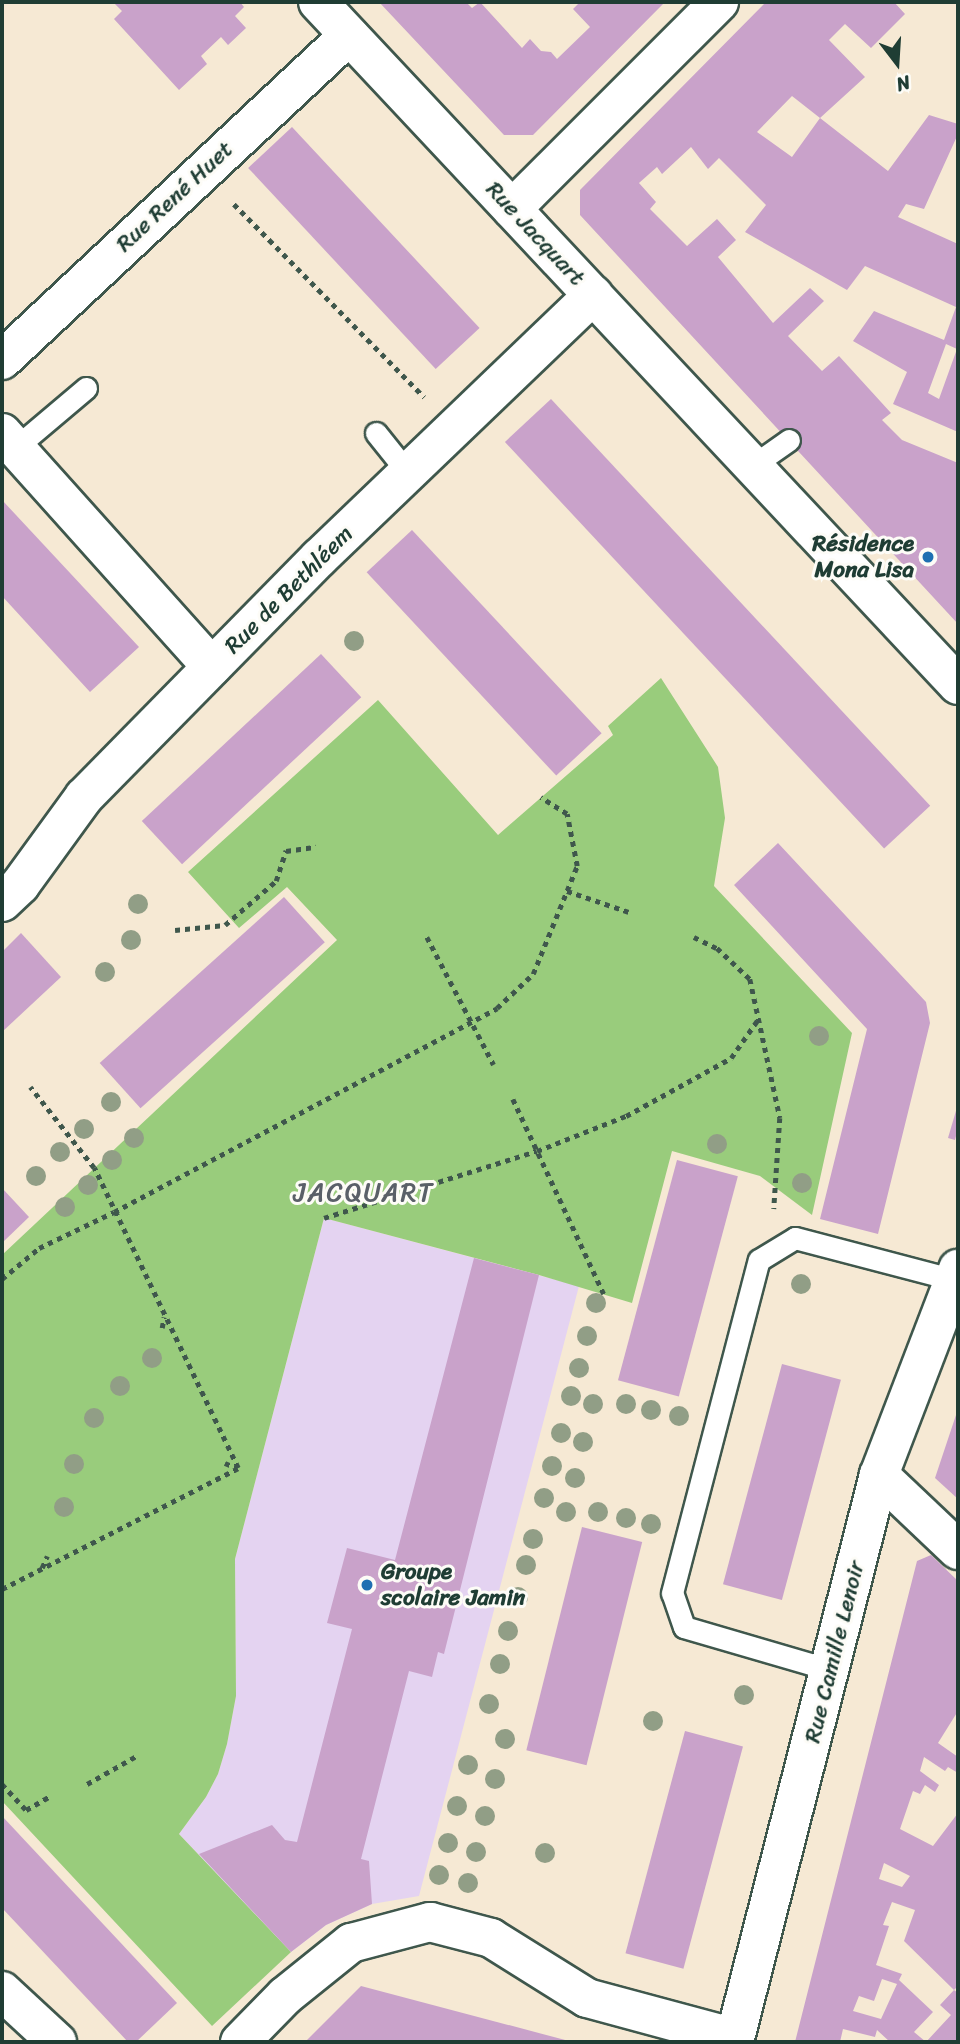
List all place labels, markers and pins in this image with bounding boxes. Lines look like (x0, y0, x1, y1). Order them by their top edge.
place label: Résidence Mona Lisa (812, 530, 914, 584)
marker: Résidence Mona Lisa (920, 549, 936, 565)
place label: Groupe scolaire Jamin (381, 1558, 525, 1612)
marker: Groupe scolaire Jamin (359, 1577, 375, 1593)

